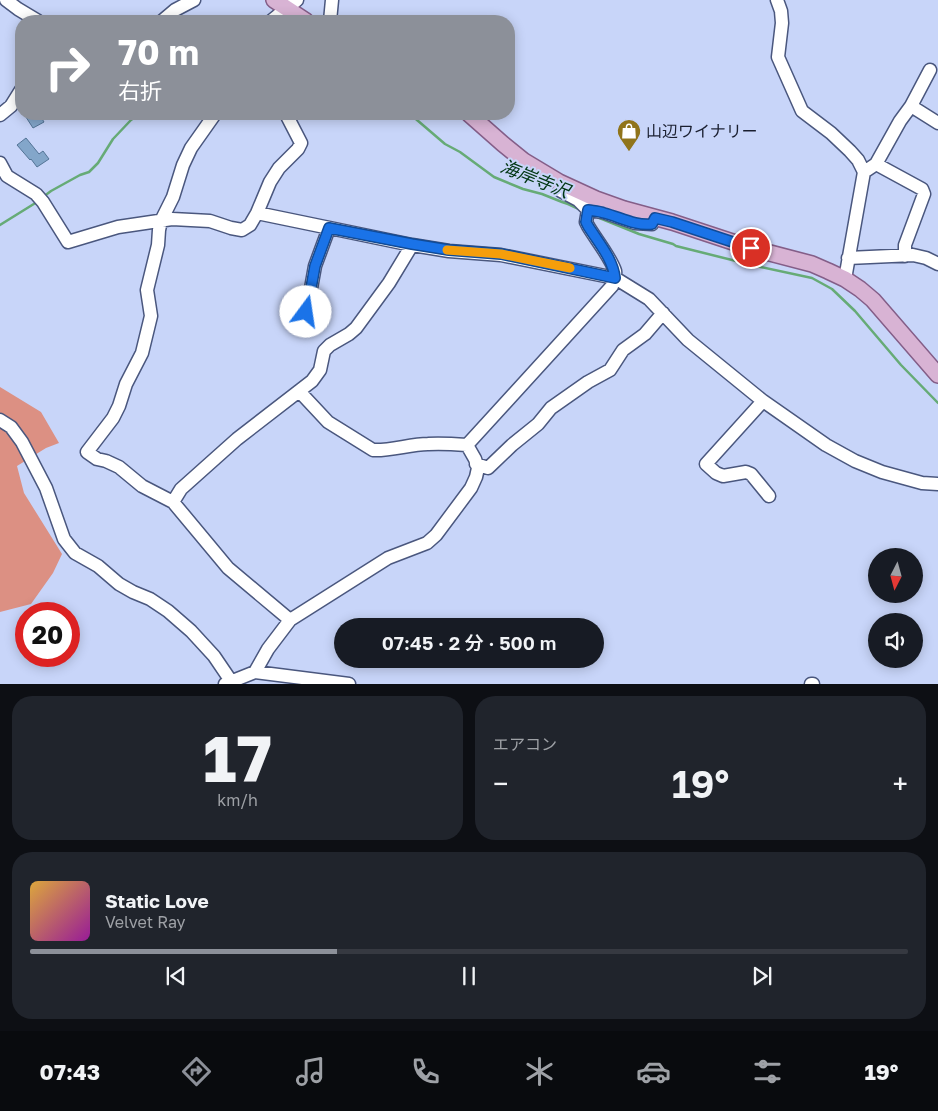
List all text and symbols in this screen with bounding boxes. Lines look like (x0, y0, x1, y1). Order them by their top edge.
text: 70 m (118, 31, 199, 73)
icon: right (35, 35, 100, 100)
text: 右折 (118, 77, 162, 104)
shop icon: 山辺ワイナリー (616, 118, 642, 152)
place label: 山辺ワイナリー (646, 121, 758, 141)
water label: 海岸寺沢 (498, 154, 575, 203)
pin (730, 227, 772, 269)
icon: arrive (737, 234, 765, 262)
position arrow (279, 285, 331, 337)
north arrow (868, 548, 922, 602)
map controls (868, 548, 923, 668)
speed limit sign: 20 (15, 602, 80, 667)
button: sound (868, 613, 923, 668)
text: 07:45 · 2 分 · 500 m (382, 631, 556, 654)
text: 17 (203, 718, 272, 796)
text: エアコン (493, 734, 557, 754)
text: 19° (672, 761, 729, 806)
text: − (493, 767, 508, 800)
text: + (893, 767, 908, 800)
text: km/h (217, 790, 258, 810)
text: Static Love (105, 889, 209, 912)
text: Velvet Ray (105, 912, 186, 932)
icon: previous (162, 962, 190, 990)
icon: pause (455, 962, 483, 990)
icon: next (748, 962, 776, 990)
icon: directions (179, 1054, 214, 1089)
icon: music (293, 1054, 328, 1089)
icon: phone (408, 1054, 443, 1089)
icon: climate (522, 1054, 557, 1089)
icon: car (636, 1054, 671, 1089)
icon: filters (750, 1054, 785, 1089)
text: 07:43 (40, 1058, 100, 1085)
text: 19° (864, 1058, 898, 1085)

